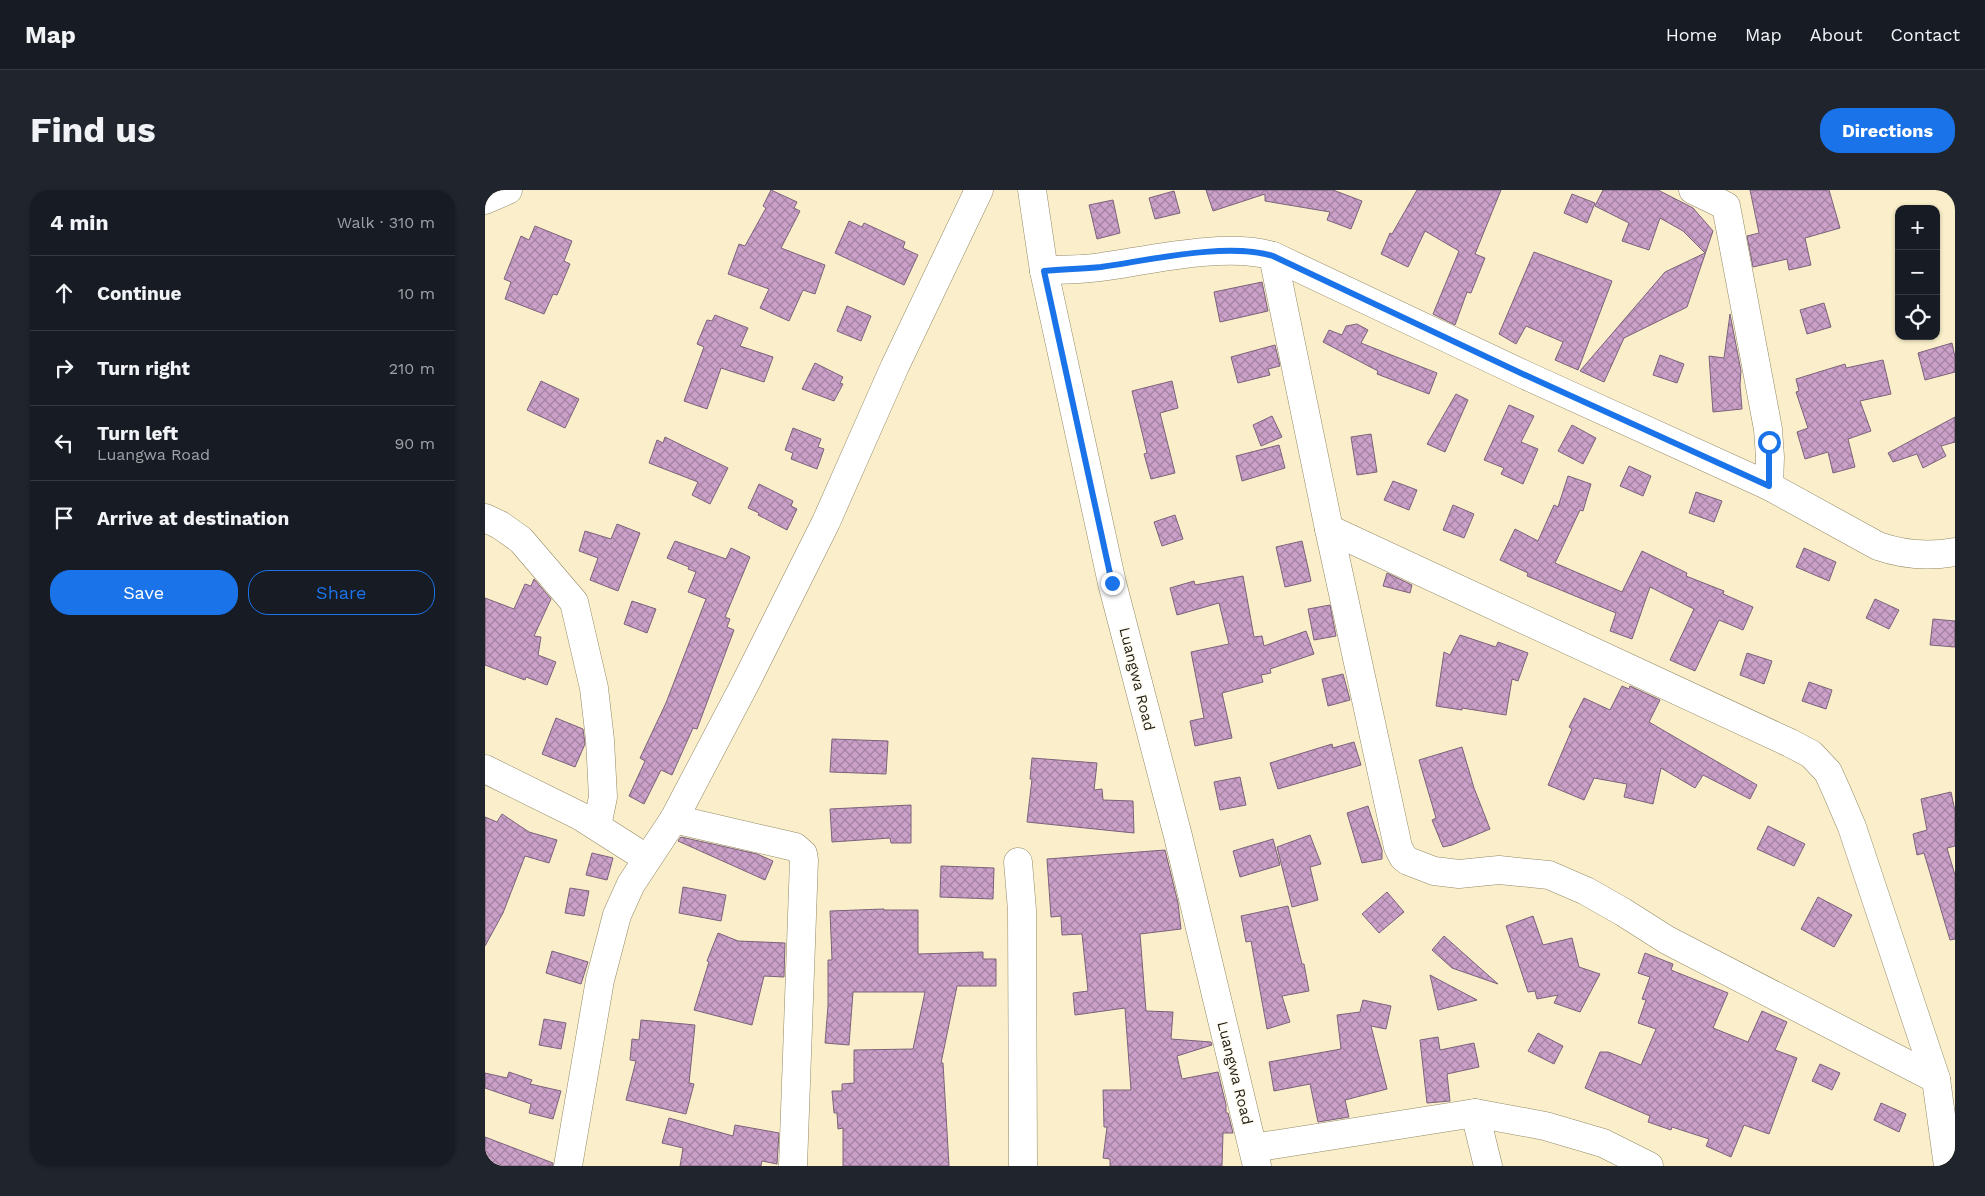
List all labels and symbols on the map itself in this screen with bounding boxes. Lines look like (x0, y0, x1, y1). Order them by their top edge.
route start (1758, 431, 1781, 454)
route end (1101, 572, 1124, 595)
street label: Luangwa Road (1115, 625, 1159, 733)
street label: Luangwa Road (1213, 1019, 1257, 1127)

